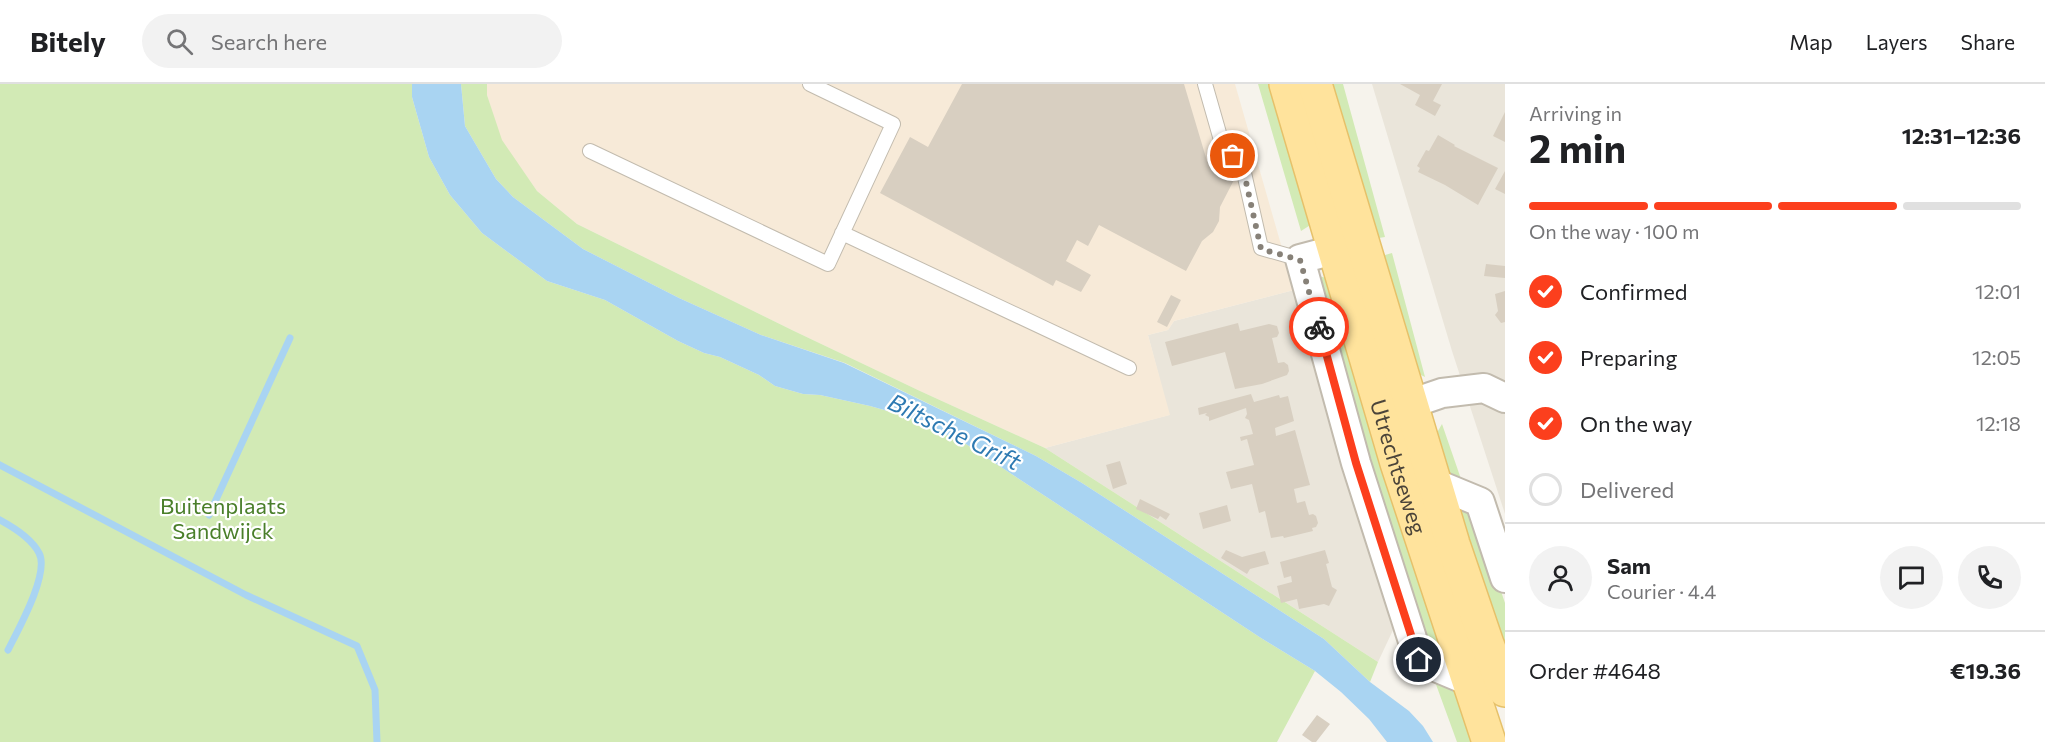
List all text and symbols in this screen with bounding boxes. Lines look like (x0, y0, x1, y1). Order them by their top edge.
search box (142, 14, 562, 68)
text: Bitely (30, 24, 106, 58)
icon: search (163, 25, 196, 58)
text: Search here (211, 28, 327, 55)
text: Map (1789, 29, 1833, 54)
text: Layers (1866, 29, 1928, 54)
text: Share (1961, 29, 2015, 54)
text: Arriving in (1529, 101, 1622, 125)
text: 12:31–12:36 (1902, 122, 2021, 149)
text: 2 min (1529, 123, 1626, 171)
pin (1207, 130, 1258, 181)
icon: bag (1216, 139, 1249, 172)
text: On the way · 100 m (1529, 219, 1699, 243)
icon: check (1529, 275, 1562, 308)
text: Confirmed (1580, 278, 1687, 305)
text: 12:01 (1975, 279, 2021, 303)
courier (1289, 297, 1349, 357)
icon: bike (1303, 311, 1336, 344)
icon: check (1529, 341, 1562, 374)
text: Preparing (1580, 344, 1677, 371)
text: 12:05 (1972, 345, 2021, 369)
water label: Biltsche Grift (884, 386, 1027, 476)
street label: Utrechtseweg (1366, 396, 1433, 538)
icon: check (1529, 407, 1562, 440)
text: On the way (1580, 410, 1692, 437)
text: 12:18 (1976, 411, 2021, 435)
text: Delivered (1580, 476, 1674, 503)
park label: Buitenplaats Sandwijck (160, 492, 286, 544)
button: person (1529, 546, 1592, 609)
button: chat (1880, 546, 1943, 609)
button: phone (1958, 546, 2021, 609)
text: Sam (1607, 552, 1651, 579)
text: Courier · 4.4 (1607, 579, 1716, 603)
pin (1393, 634, 1444, 685)
icon: home (1402, 643, 1435, 676)
text: Order #4648 (1529, 657, 1661, 684)
text: €19.36 (1950, 657, 2021, 684)

